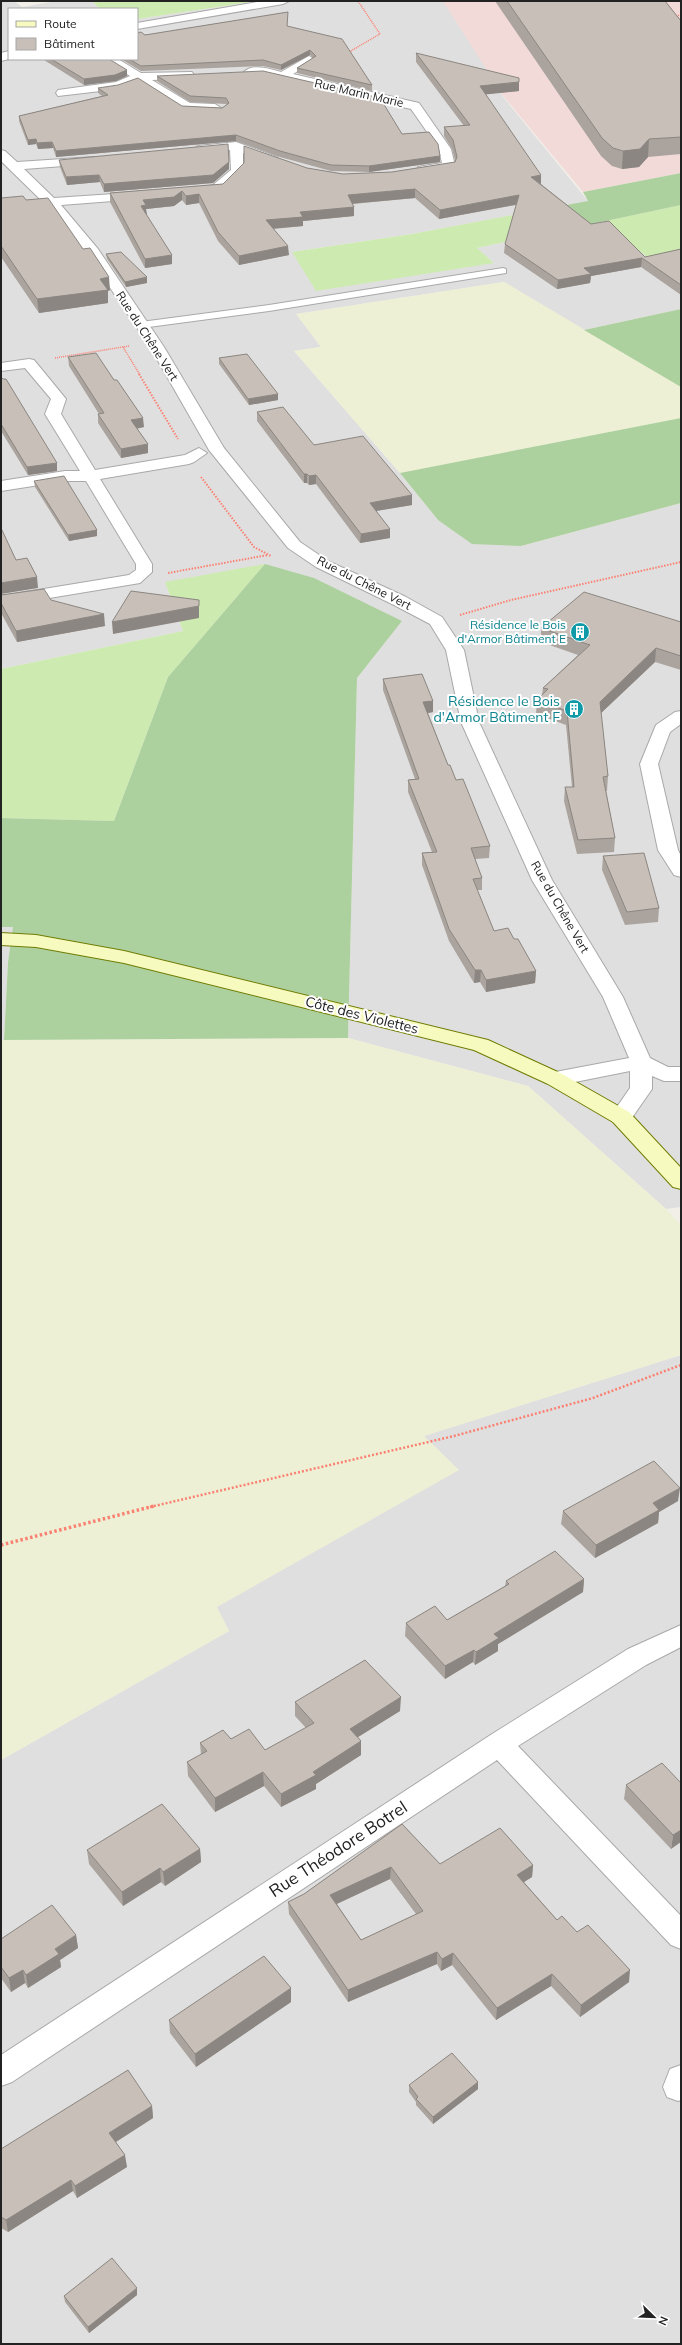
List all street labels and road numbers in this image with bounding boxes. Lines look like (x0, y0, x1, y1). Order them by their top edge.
street label: Rue Marin Marie (313, 75, 405, 110)
street label: Rue du Chêne Vert (113, 288, 182, 383)
street label: Rue du Chêne Vert (315, 552, 414, 613)
street label: Rue du Chêne Vert (528, 858, 593, 955)
street label: Côte des Violettes (304, 992, 420, 1038)
street label: Rue Théodore Botrel (265, 1796, 411, 1901)

